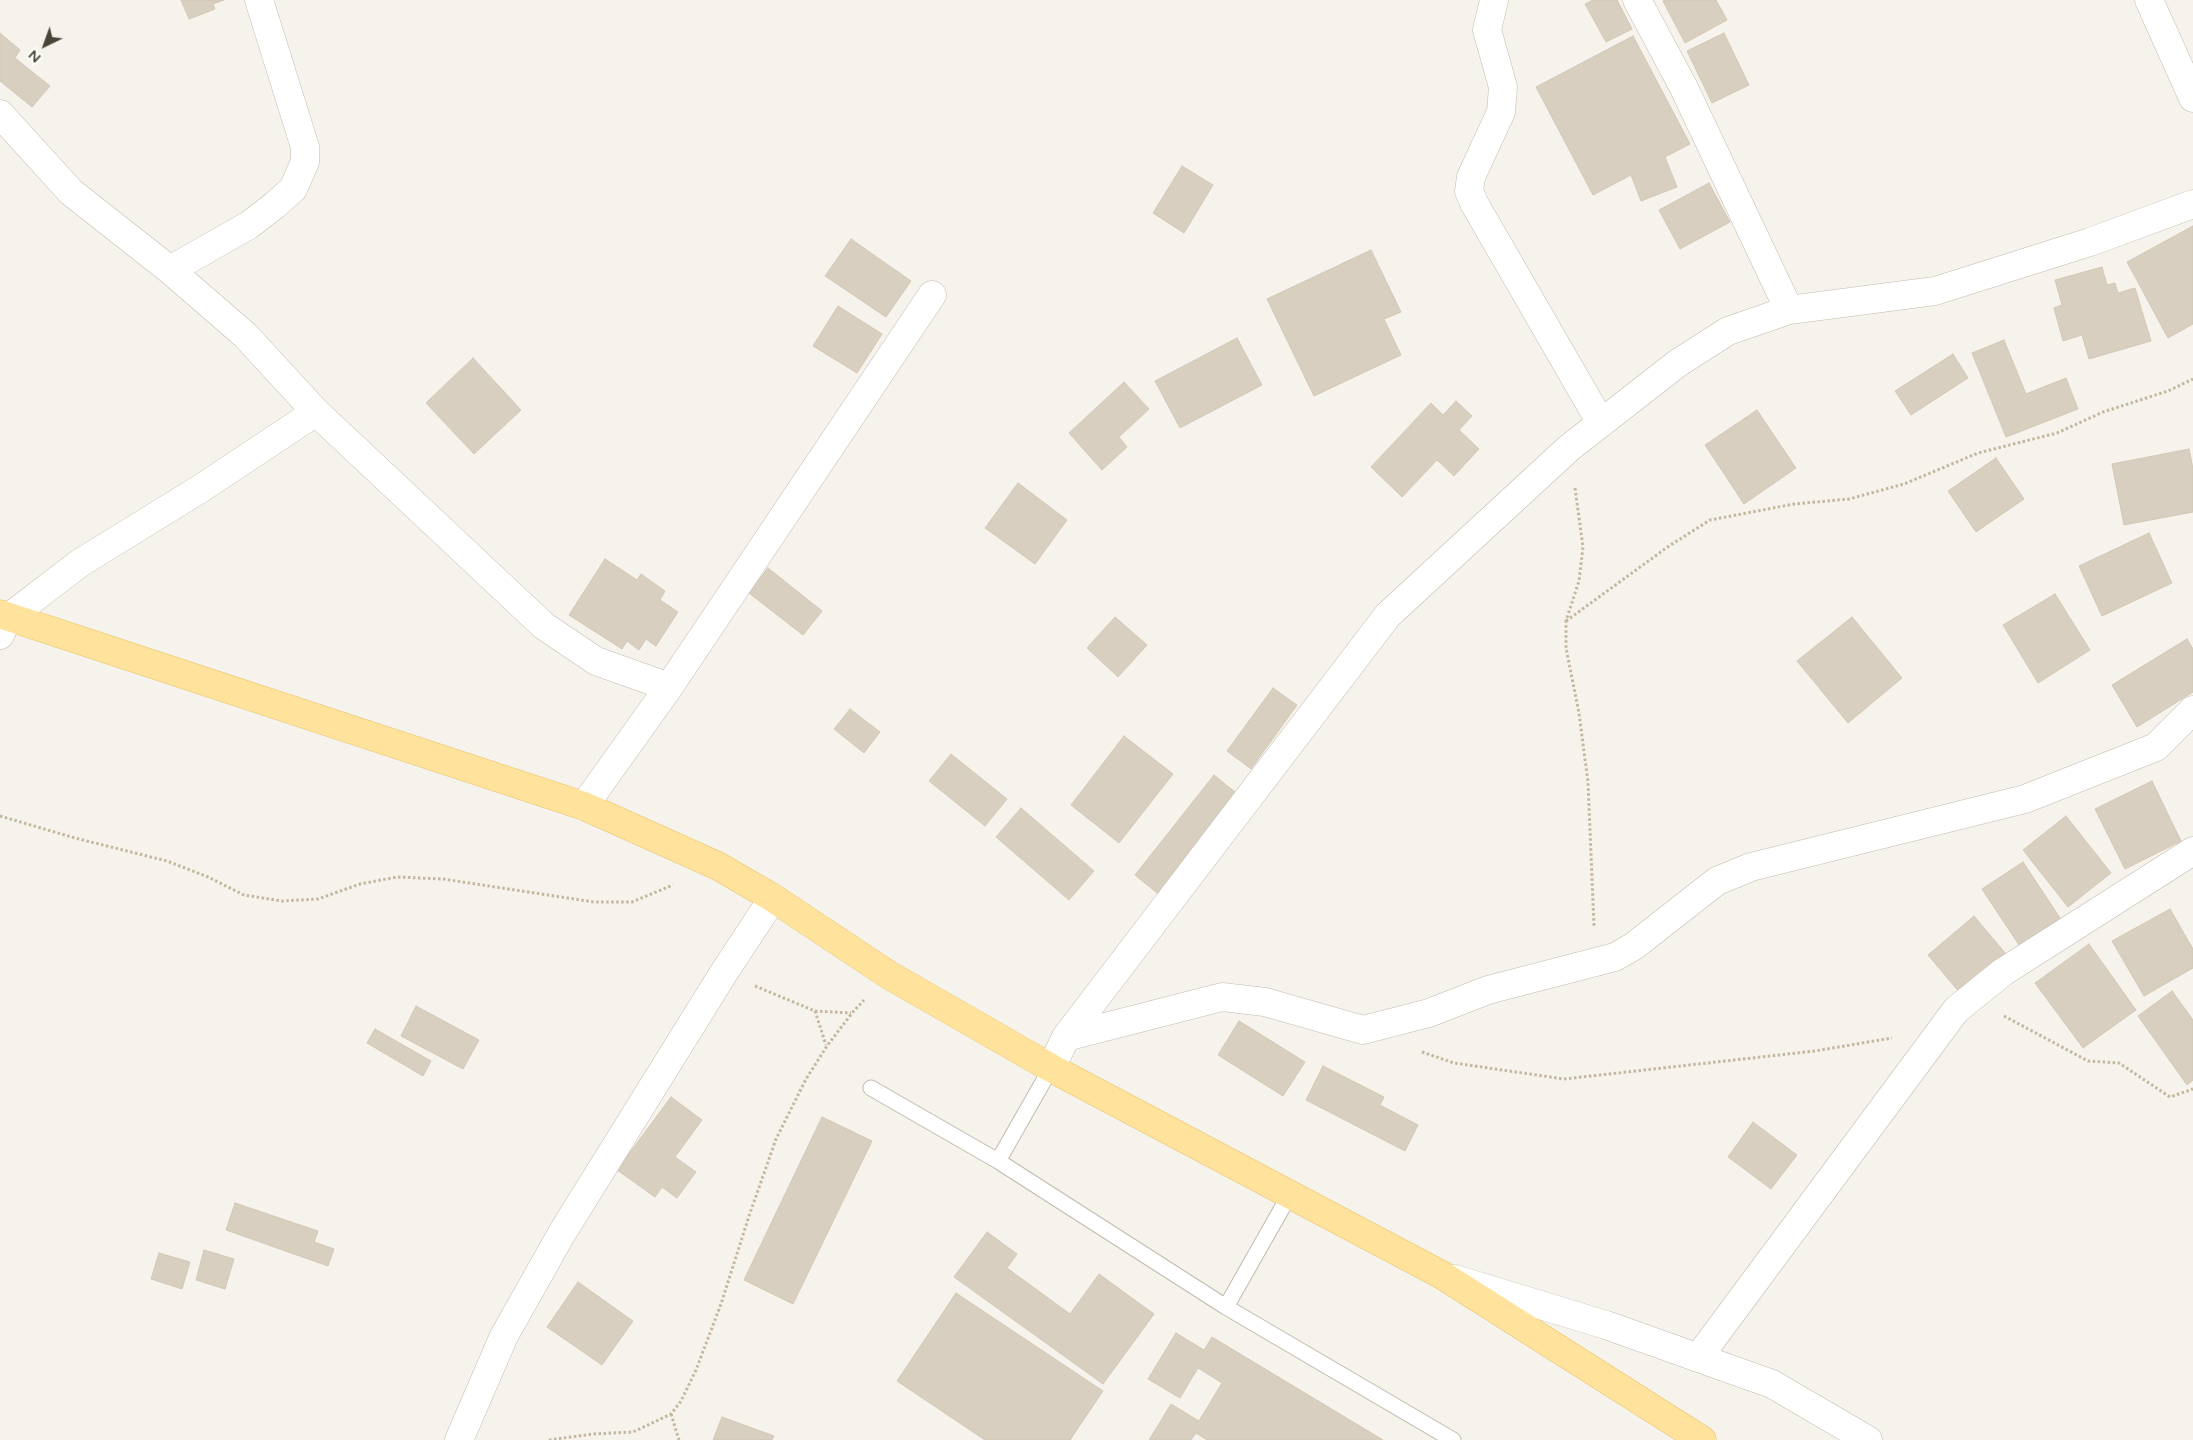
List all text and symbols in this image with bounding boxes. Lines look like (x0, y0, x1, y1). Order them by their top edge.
north arrow (20, 20, 70, 70)
text: N (25, 46, 44, 67)

